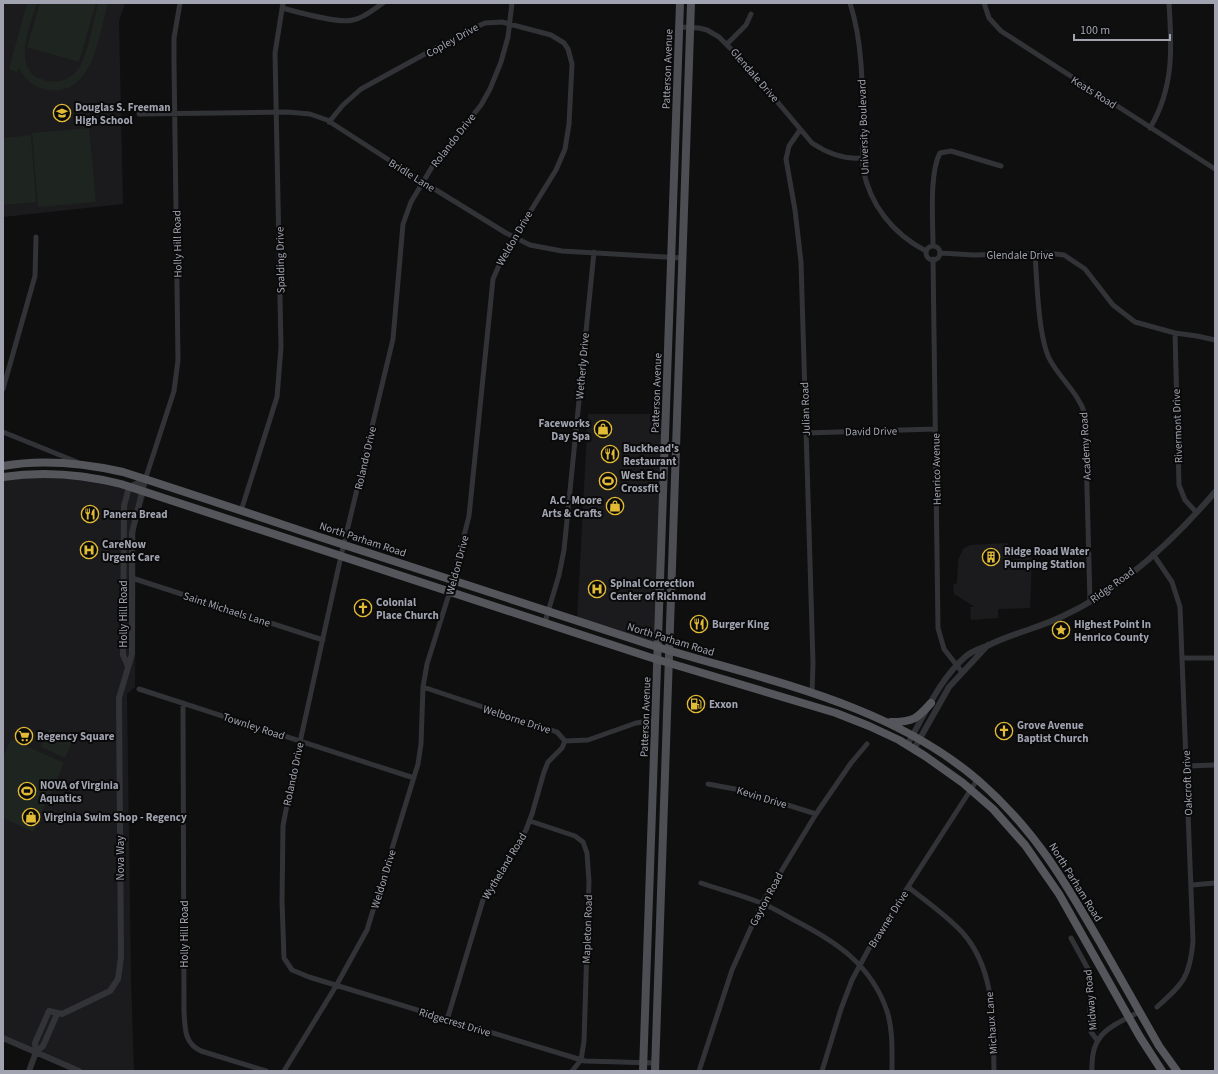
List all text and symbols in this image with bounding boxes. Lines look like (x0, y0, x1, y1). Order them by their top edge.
scale bar (1074, 16, 1170, 42)
street label: Copley Drive (423, 20, 482, 61)
text: 100 m (1080, 22, 1110, 39)
street label: Patterson Avenue (659, 28, 676, 109)
street label: Glendale Drive (727, 45, 783, 106)
street label: Keats Road (1068, 73, 1119, 112)
street label: University Boulevard (854, 79, 873, 175)
place label: Douglas S. Freeman High School (75, 100, 171, 128)
school or university icon: Douglas S. Freeman High School (52, 103, 72, 123)
street label: Rolando Drive (428, 110, 480, 170)
street label: Bridle Lane (386, 155, 438, 196)
street label: Weldon Drive (493, 208, 536, 268)
street label: Holly Hill Road (169, 210, 186, 278)
street label: Spalding Drive (272, 226, 289, 293)
street label: Glendale Drive (986, 248, 1054, 263)
street label: Wetherly Drive (572, 332, 593, 400)
street label: Patterson Avenue (648, 352, 665, 433)
street label: Julian Road (797, 382, 814, 436)
street label: Rivermont Drive (1169, 388, 1186, 463)
street label: Academy Road (1076, 412, 1095, 480)
place label: Faceworks Day Spa (539, 416, 590, 444)
shop icon: Faceworks Day Spa (593, 419, 613, 439)
street label: Rolando Drive (351, 424, 380, 491)
street label: David Drive (845, 424, 898, 439)
street label: Henrico Avenue (928, 432, 945, 505)
place label: Buckhead's Restaurant (623, 441, 679, 469)
restaurant icon: Buckhead's Restaurant (600, 444, 620, 464)
place label: West End Crossfit (621, 468, 665, 496)
sports icon: West End Crossfit (598, 471, 618, 491)
place label: A.C. Moore Arts & Crafts (541, 493, 602, 521)
shop icon: A.C. Moore Arts & Crafts (605, 496, 625, 516)
restaurant icon: Panera Bread (80, 504, 100, 524)
place label: Panera Bread (103, 507, 168, 522)
street label: North Parham Road (318, 518, 408, 561)
street label: Weldon Drive (442, 533, 473, 597)
place label: CareNow Urgent Care (102, 537, 160, 565)
hospital icon: CareNow Urgent Care (79, 540, 99, 560)
place label: Ridge Road Water Pumping Station (1004, 544, 1090, 572)
building icon: Ridge Road Water Pumping Station (981, 547, 1001, 567)
street label: Ridge Road (1087, 564, 1138, 607)
place label: Spinal Correction Center of Richmond (610, 576, 706, 604)
hospital icon: Spinal Correction Center of Richmond (587, 579, 607, 599)
street label: Holly Hill Road (116, 580, 131, 648)
street label: Saint Michaels Lane (181, 588, 273, 631)
place label: Colonial Place Church (376, 595, 439, 623)
church icon: Colonial Place Church (353, 598, 373, 618)
restaurant icon: Burger King (689, 614, 709, 634)
place label: Burger King (712, 617, 769, 632)
place label: Highest Point In Henrico County (1074, 617, 1151, 645)
street label: North Parham Road (625, 619, 716, 660)
place icon: Highest Point In Henrico County (1051, 620, 1071, 640)
street label: Patterson Avenue (637, 676, 654, 757)
fuel station icon: Exxon (686, 694, 706, 714)
place label: Exxon (709, 697, 738, 712)
street label: Welborne Drive (481, 701, 553, 738)
street label: Townley Road (221, 709, 287, 744)
place label: Grove Avenue Baptist Church (1017, 718, 1088, 746)
church icon: Grove Avenue Baptist Church (994, 721, 1014, 741)
supermarket icon: Regency Square (14, 726, 34, 746)
place label: Regency Square (37, 729, 115, 744)
street label: Rolando Drive (279, 740, 308, 807)
street label: Oakcroft Drive (1179, 750, 1196, 816)
place label: NOVA of Virginia Aquatics (39, 778, 119, 806)
sports icon: NOVA of Virginia Aquatics (17, 781, 37, 801)
street label: Kevin Drive (735, 783, 789, 812)
shop icon: Virginia Swim Shop - Regency (21, 807, 41, 827)
place label: Virginia Swim Shop - Regency (43, 810, 187, 825)
street label: Wytheland Road (479, 830, 530, 902)
street label: Nova Way (113, 836, 128, 880)
street label: North Parham Road (1045, 840, 1106, 925)
street label: Weldon Drive (367, 847, 400, 911)
street label: Gayton Road (746, 870, 787, 929)
street label: Brawner Drive (865, 887, 912, 951)
street label: Mapleton Road (579, 894, 596, 964)
street label: Holly Hill Road (177, 900, 192, 968)
street label: Midway Road (1080, 969, 1101, 1031)
street label: Michaux Lane (982, 991, 1001, 1055)
street label: Ridgecrest Drive (417, 1004, 493, 1041)

